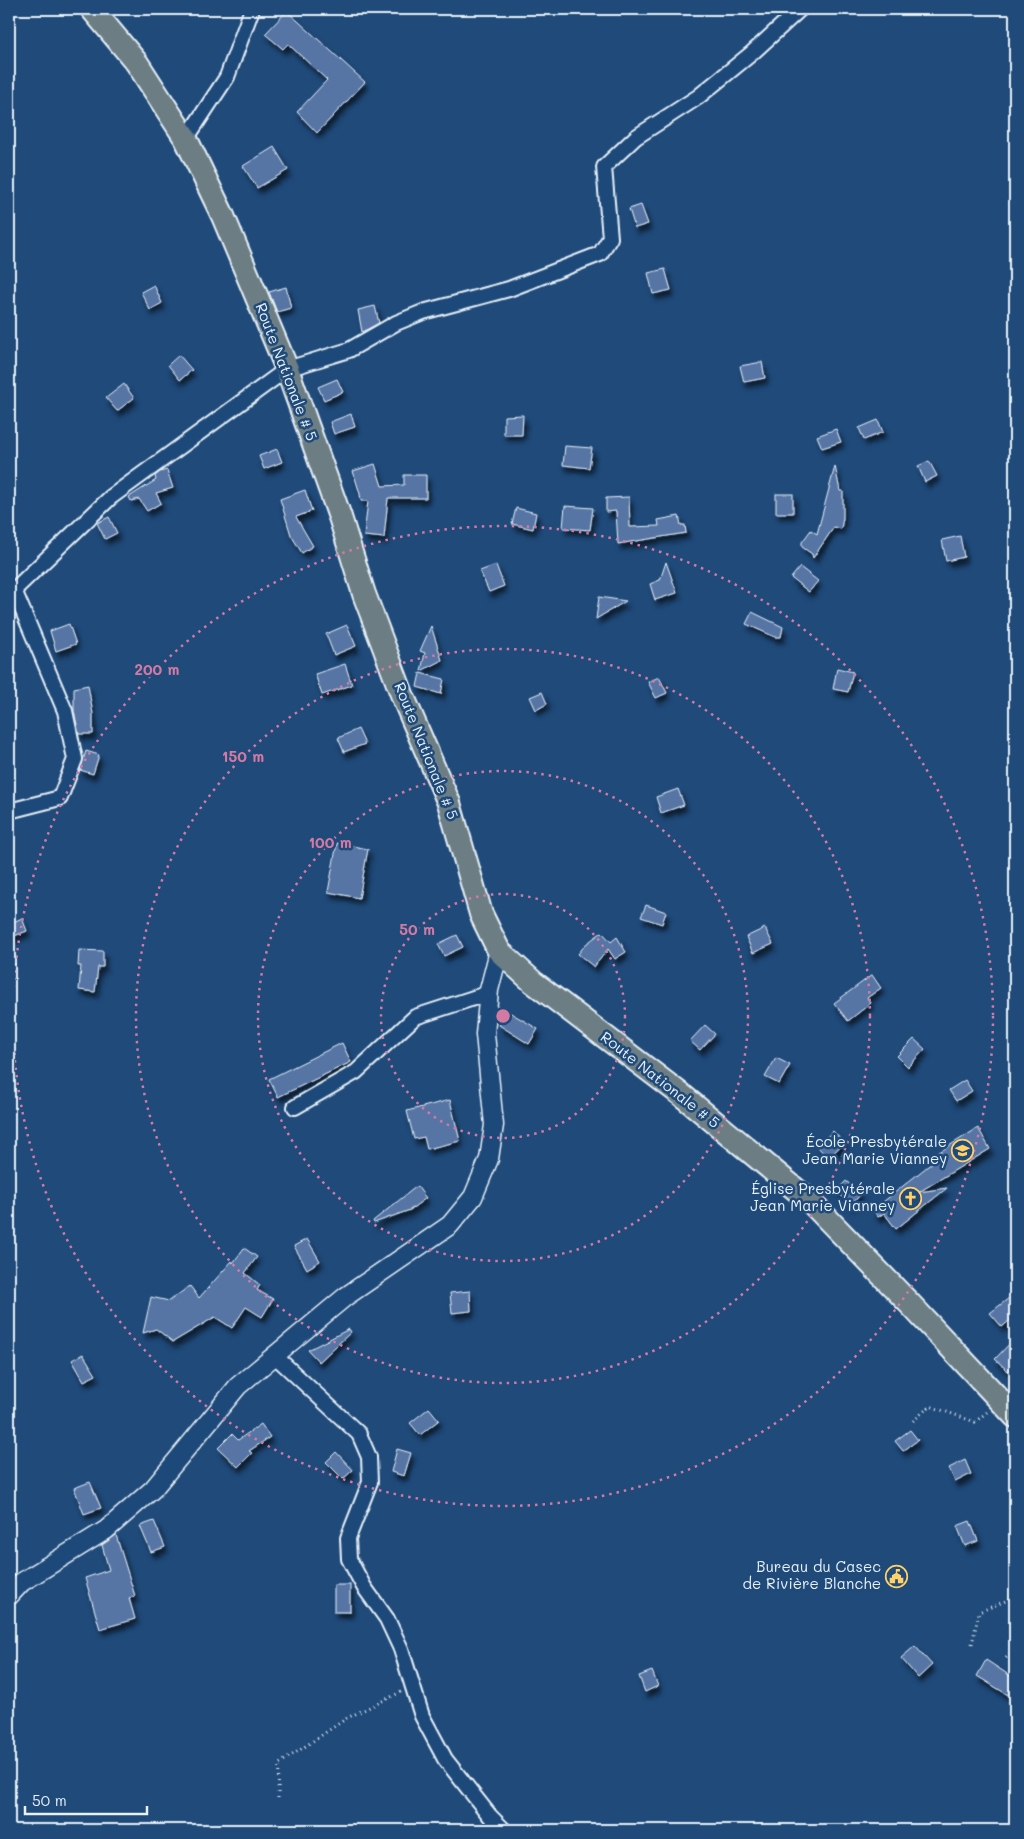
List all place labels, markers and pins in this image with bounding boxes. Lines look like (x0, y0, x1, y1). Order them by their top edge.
centre of rings (494, 1007, 512, 1025)
place label: École Presbytérale Jean Marie Vianney (802, 1131, 947, 1168)
school or university icon: École Presbytérale Jean Marie Vianney (951, 1139, 975, 1163)
place label: Église Presbytérale Jean Marie Vianney (750, 1178, 895, 1215)
church icon: Église Presbytérale Jean Marie Vianney (899, 1186, 923, 1210)
place label: Bureau du Casec de Rivière Blanche (742, 1556, 881, 1593)
public building icon: Bureau du Casec de Rivière Blanche (885, 1564, 909, 1588)

